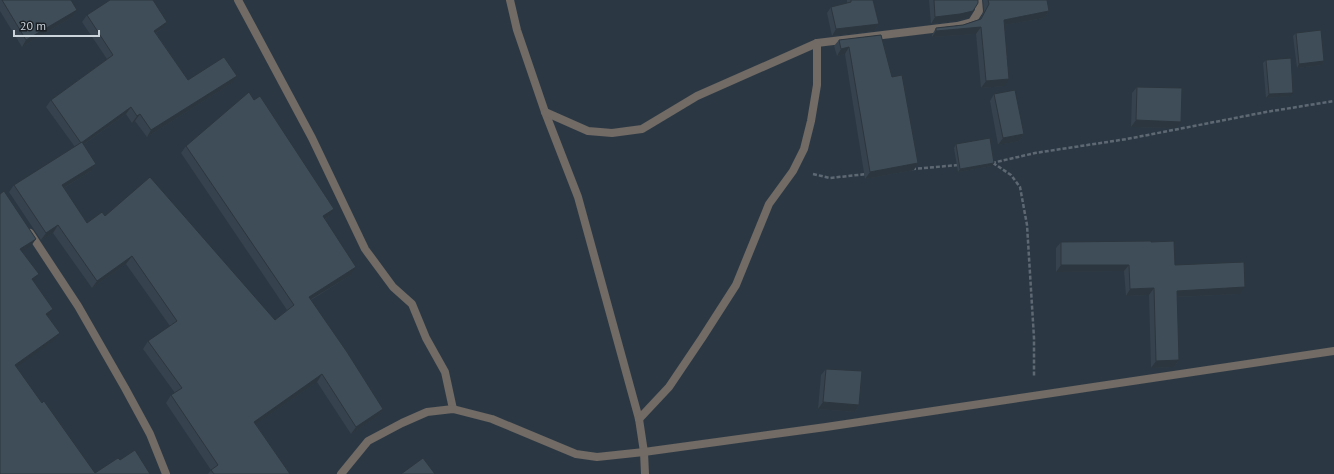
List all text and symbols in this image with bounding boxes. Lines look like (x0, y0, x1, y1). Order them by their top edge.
scale bar (14, 12, 99, 38)
text: 20 m (20, 18, 46, 33)

